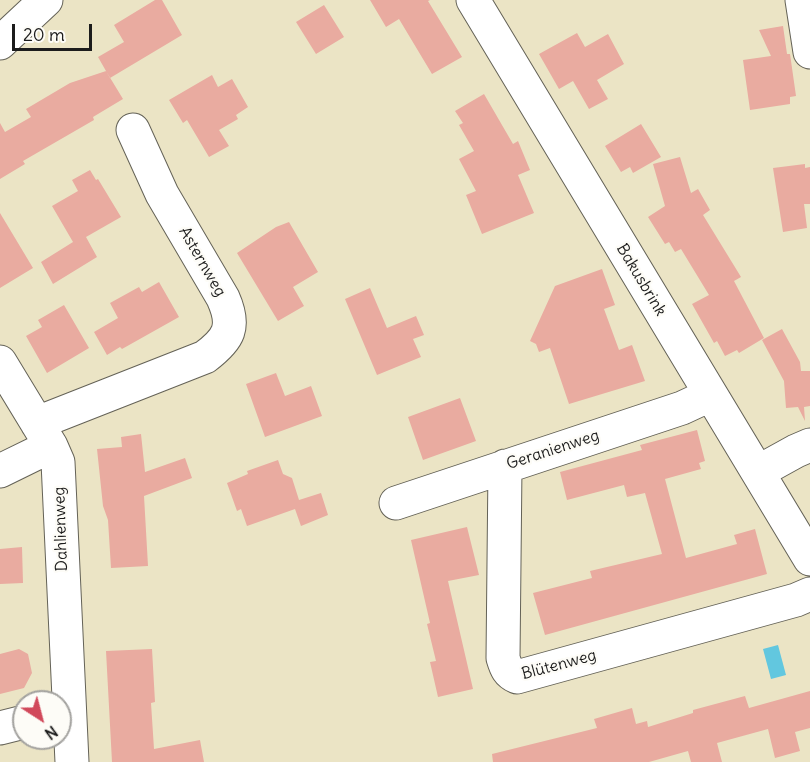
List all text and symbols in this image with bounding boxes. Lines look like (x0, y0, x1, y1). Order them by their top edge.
scale bar (15, 12, 94, 50)
text: 20 m (23, 23, 65, 46)
street label: Asternweg (174, 224, 230, 300)
street label: Bakusbrink (612, 240, 670, 320)
street label: Geranienweg (504, 426, 602, 474)
street label: Dahlienweg (50, 486, 72, 572)
street label: Blütenweg (520, 646, 598, 684)
north arrow (12, 690, 72, 750)
text: N (41, 722, 62, 744)

